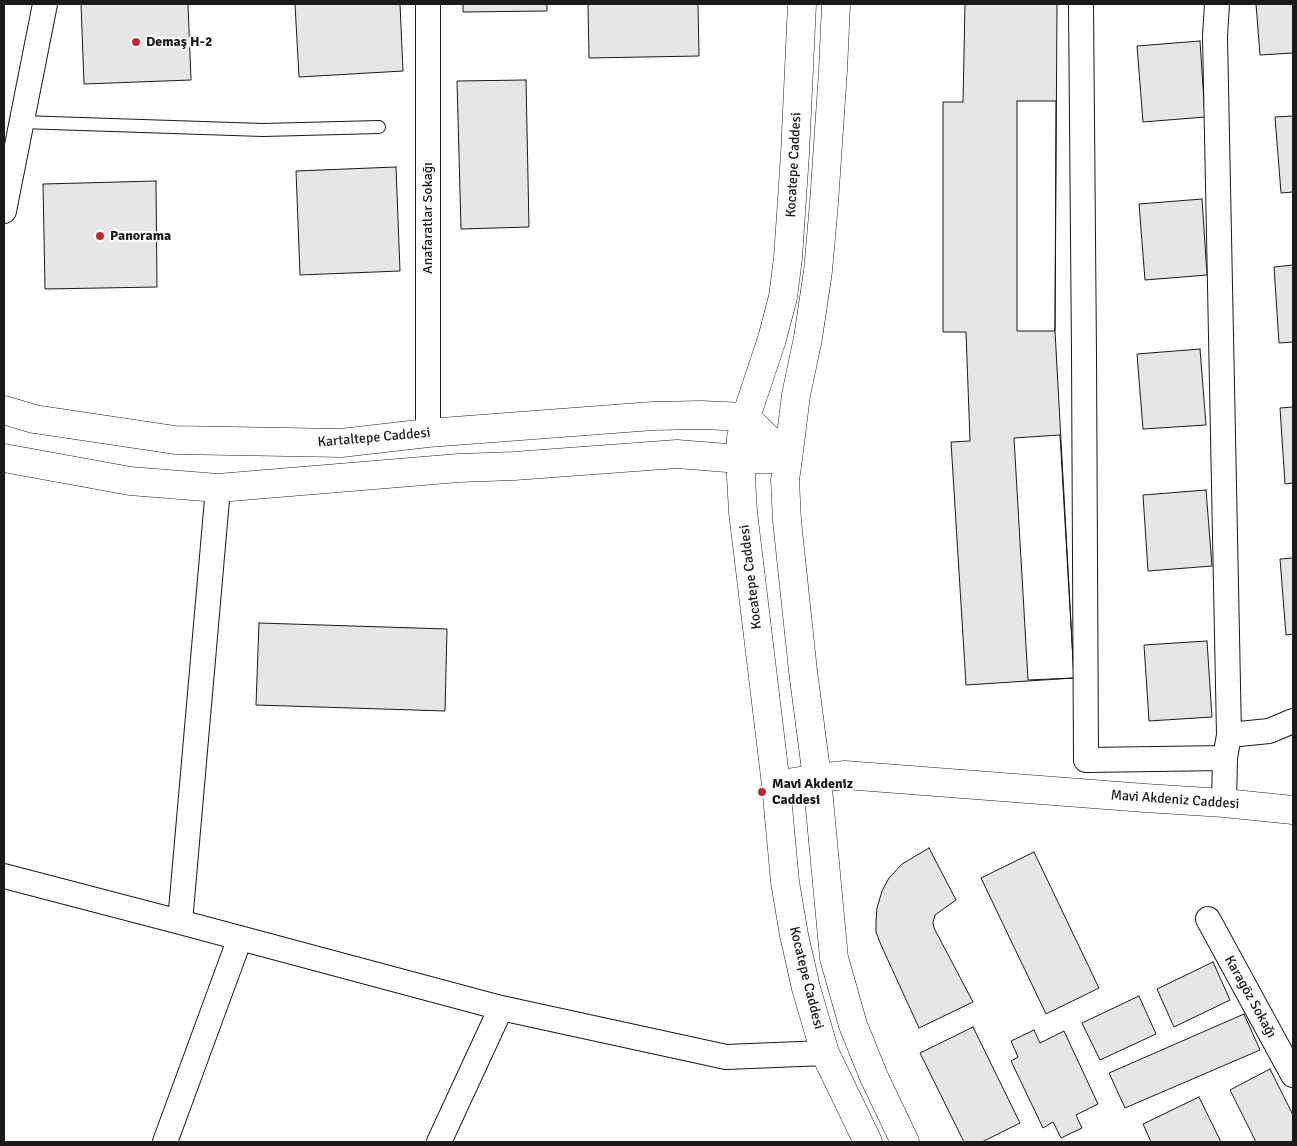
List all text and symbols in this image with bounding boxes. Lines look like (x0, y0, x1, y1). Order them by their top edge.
place label: Demaş H-2 (146, 34, 213, 50)
marker: Demaş H-2 (130, 36, 142, 48)
street label: Kocatepe Caddesi (783, 112, 805, 218)
street label: Anafaratlar Sokağı (420, 162, 436, 274)
place label: Panorama (110, 228, 171, 244)
marker: Panorama (94, 230, 106, 242)
street label: Kartaltepe Caddesi (317, 425, 431, 451)
street label: Kocatepe Caddesi (736, 524, 766, 630)
place label: Mavi Akdeniz Caddesi (772, 776, 853, 809)
marker: Mavi Akdeniz Caddesi (756, 786, 768, 798)
street label: Mavi Akdeniz Caddesi (1110, 787, 1240, 813)
street label: Kocatepe Caddesi (785, 925, 827, 1031)
street label: Karagöz Sokağı (1220, 953, 1280, 1041)

